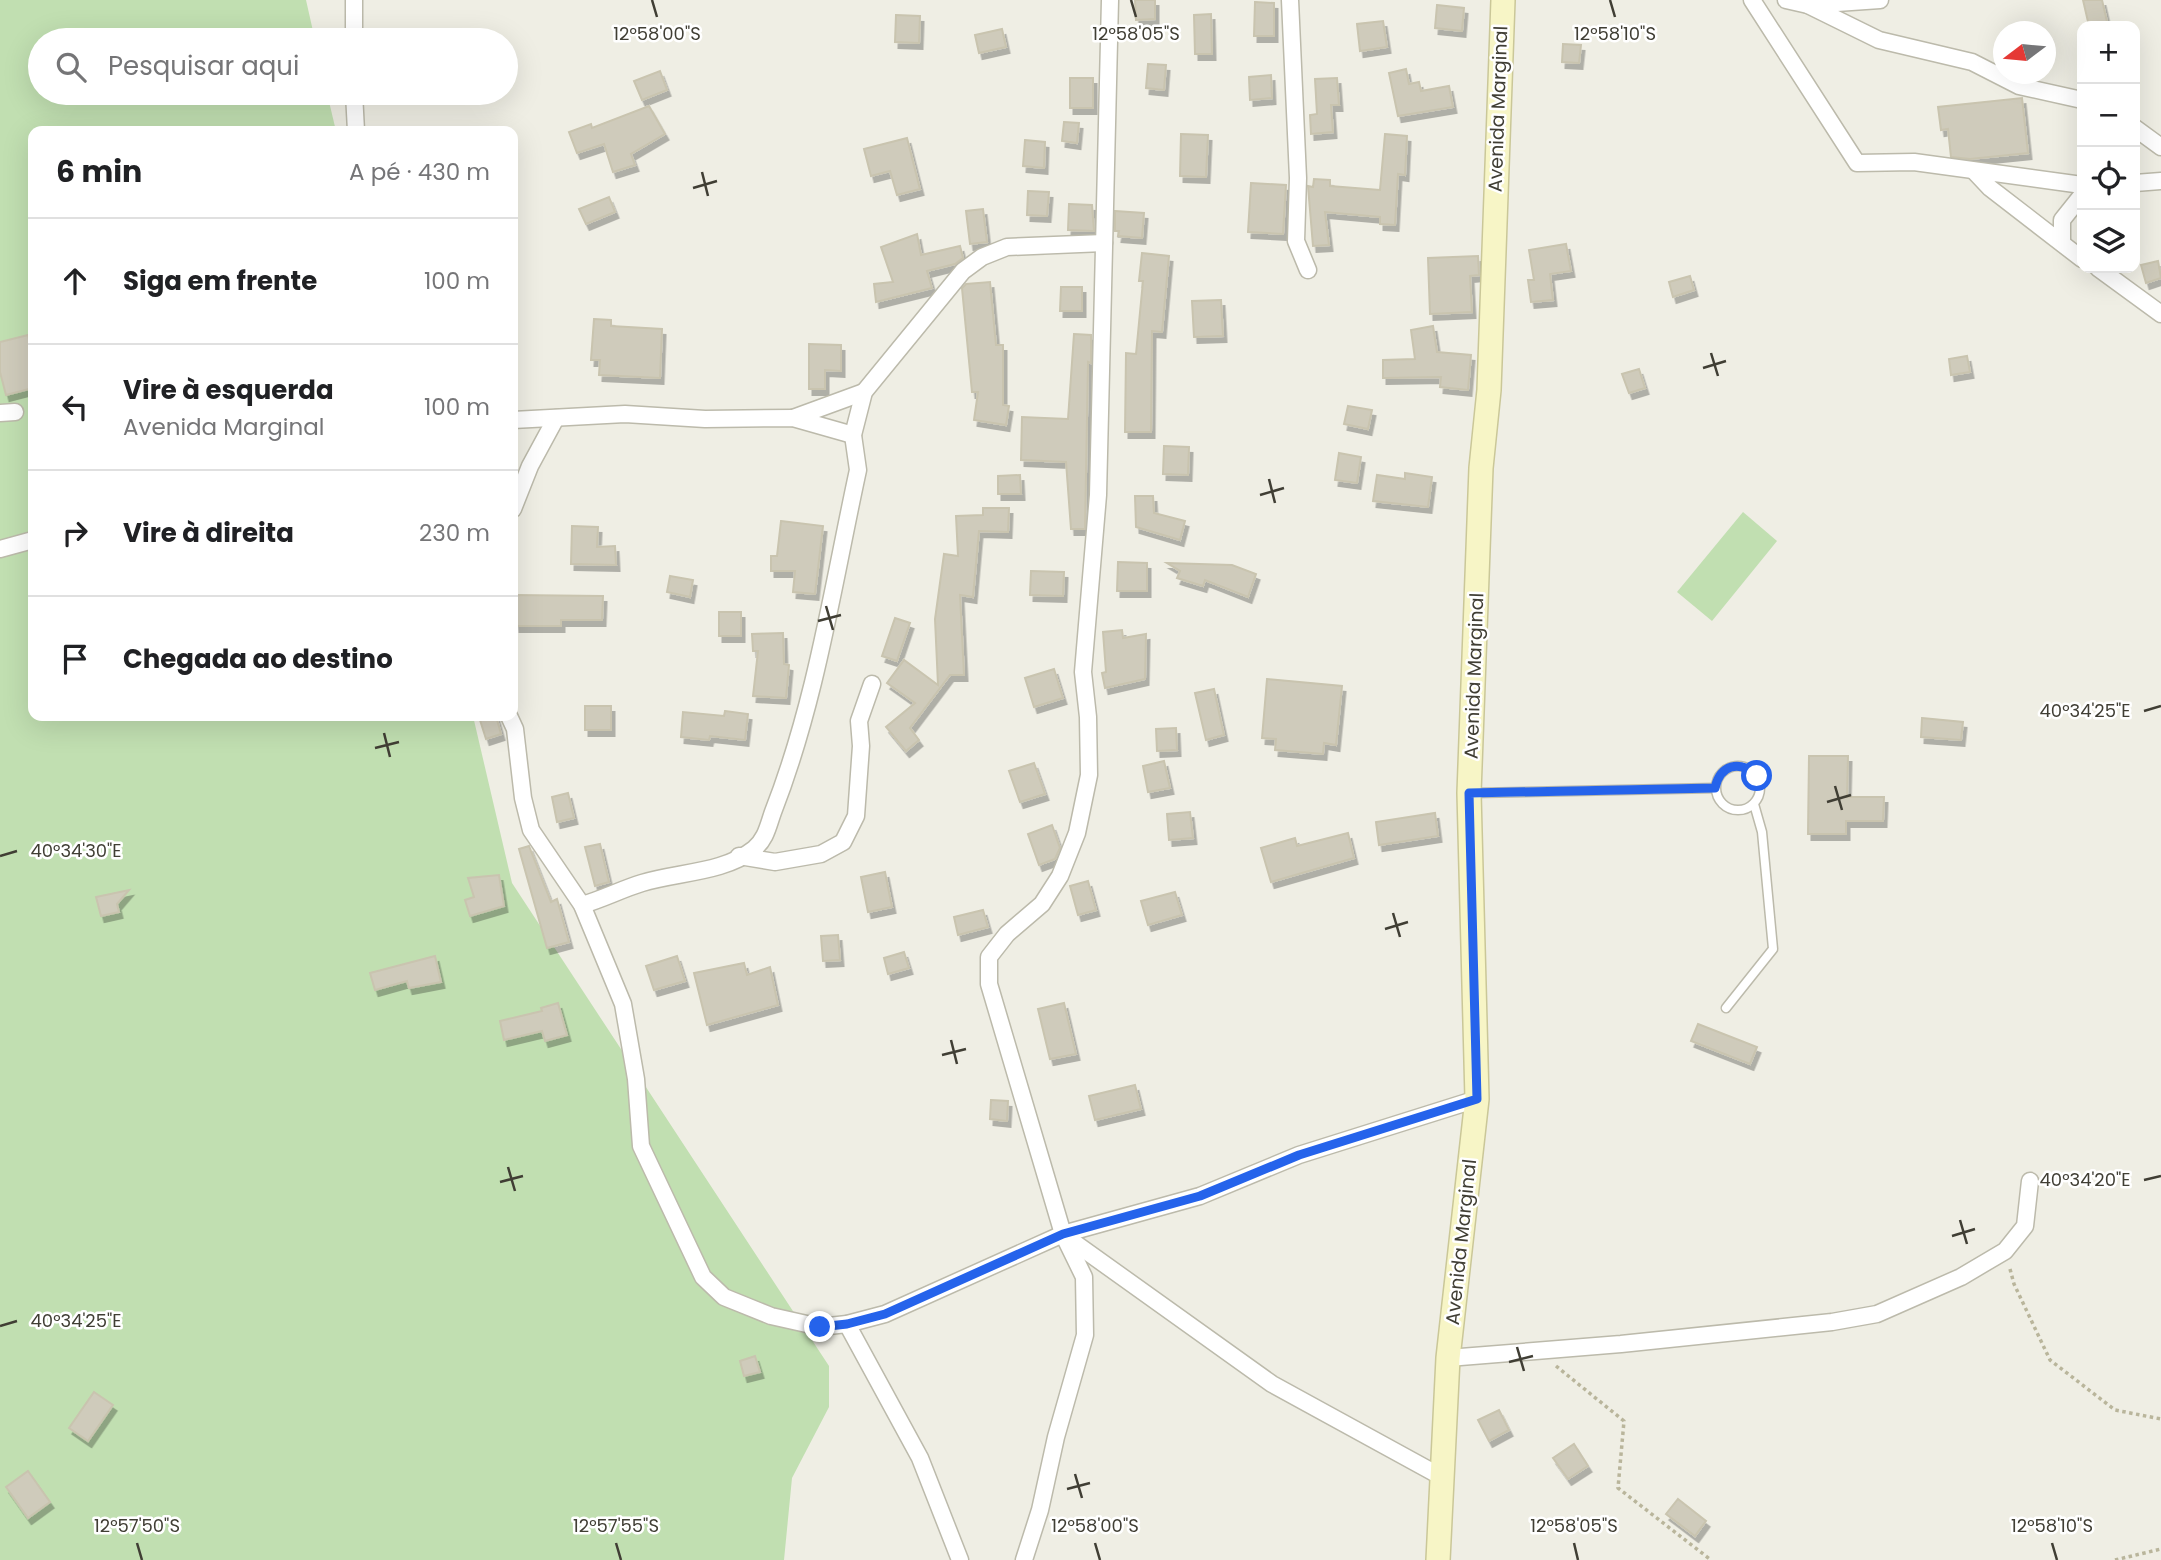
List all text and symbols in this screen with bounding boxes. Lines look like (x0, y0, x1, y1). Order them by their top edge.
text: 12°58'00"S (613, 21, 701, 46)
text: 12°58'05"S (1092, 21, 1180, 46)
text: 12°58'10"S (1574, 21, 1656, 46)
north arrow (1993, 21, 2056, 84)
map controls (2077, 21, 2140, 273)
button: + (2077, 21, 2140, 84)
street label: Avenida Marginal (1482, 25, 1514, 193)
search box (28, 28, 518, 105)
icon: search (52, 48, 90, 86)
text: Pesquisar aqui (108, 48, 299, 84)
button: − (2077, 84, 2140, 147)
button: locate (2077, 147, 2140, 210)
text: 6 min (56, 150, 142, 193)
text: A pé · 430 m (349, 156, 490, 188)
button: layers (2077, 210, 2140, 273)
icon: ahead (56, 262, 94, 300)
text: Siga em frente (123, 263, 317, 299)
text: 100 m (424, 265, 490, 297)
text: Vire à esquerda (123, 372, 334, 408)
icon: left (56, 388, 94, 426)
text: 100 m (424, 391, 490, 423)
text: Avenida Marginal (123, 411, 324, 443)
icon: right (56, 514, 94, 552)
text: Vire à direita (123, 515, 294, 551)
text: 230 m (419, 517, 490, 549)
street label: Avenida Marginal (1458, 592, 1490, 760)
icon: arrive (56, 640, 94, 678)
text: Chegada ao destino (123, 641, 393, 677)
text: 40°34'25"E (2040, 698, 2130, 723)
route start (1741, 760, 1772, 791)
text: 40°34'30"E (30, 838, 122, 863)
street label: Avenida Marginal (1439, 1158, 1483, 1326)
text: 40°34'20"E (2040, 1167, 2130, 1192)
text: 40°34'25"E (31, 1308, 121, 1333)
route end (804, 1311, 835, 1342)
text: 12°57'50"S (94, 1513, 180, 1538)
text: 12°57'55"S (573, 1513, 659, 1538)
text: 12°58'00"S (1051, 1513, 1139, 1538)
text: 12°58'05"S (1530, 1513, 1618, 1538)
text: 12°58'10"S (2011, 1513, 2093, 1538)

